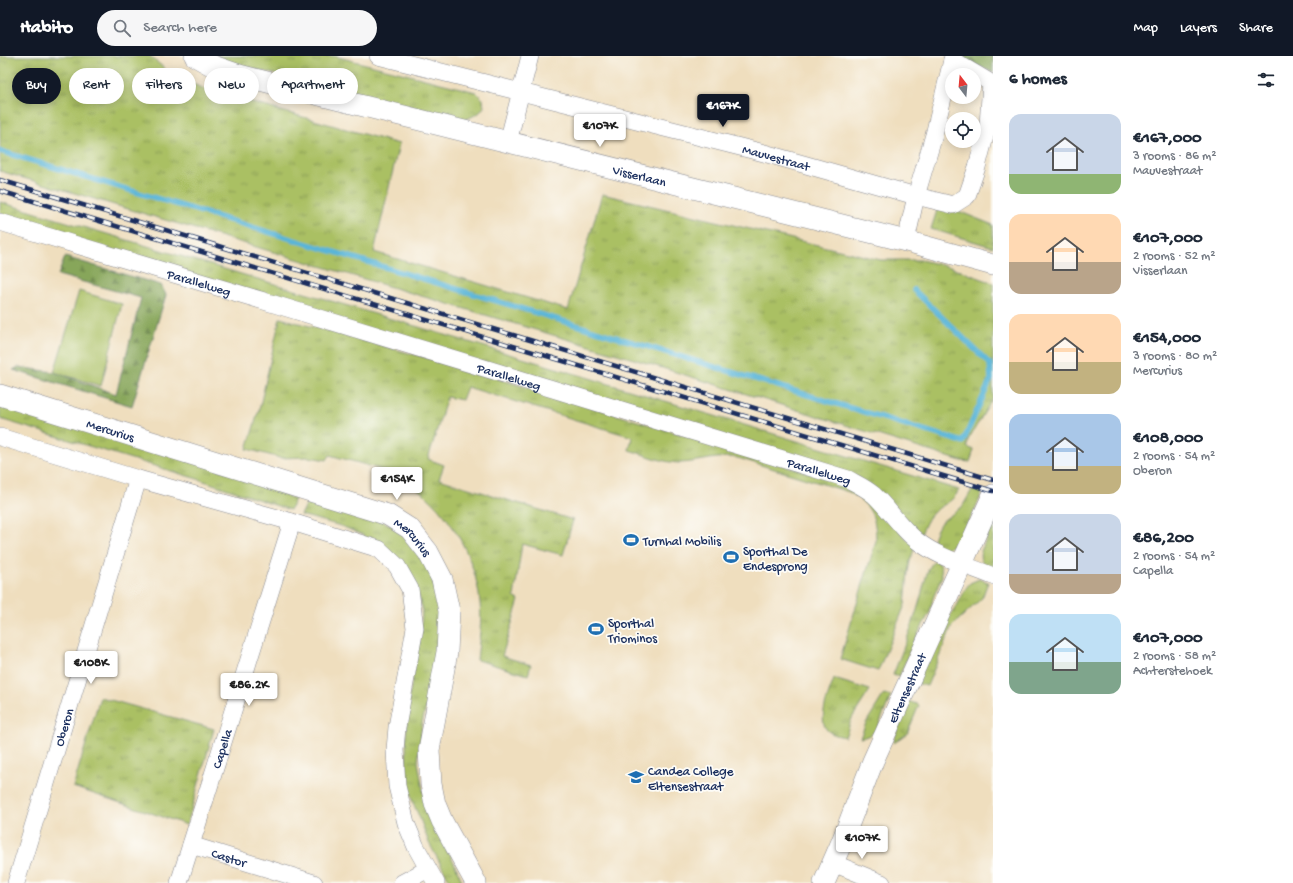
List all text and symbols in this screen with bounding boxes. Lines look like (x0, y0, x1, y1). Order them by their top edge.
search box (97, 10, 377, 46)
text: Habito (20, 17, 73, 40)
icon: search (111, 17, 133, 39)
text: Search here (143, 19, 217, 37)
text: Map (1134, 20, 1158, 37)
text: Layers (1180, 20, 1217, 37)
text: Share (1239, 20, 1273, 37)
chip: Buy (12, 68, 61, 104)
chip: Rent (69, 68, 124, 104)
chip: Filters (132, 68, 196, 104)
chip: New (204, 68, 259, 104)
chip: Apartment (267, 68, 358, 104)
north arrow (945, 68, 981, 104)
map controls (945, 68, 981, 148)
icon: filters (1255, 69, 1277, 91)
text: 6 homes (1009, 70, 1067, 90)
pin: €167K (695, 94, 751, 128)
text: €167K (706, 99, 740, 114)
button: locate (945, 112, 981, 148)
pin: €107K (572, 114, 628, 148)
text: €107K (583, 119, 617, 134)
text: €167,000 (1133, 129, 1202, 149)
icon: home (1041, 130, 1089, 178)
street label: Mauvestraat (741, 143, 813, 176)
text: 3 rooms · 86 m² (1133, 149, 1216, 164)
street label: Visserlaan (610, 163, 668, 191)
text: Mauvestraat (1133, 164, 1202, 179)
text: €107,000 (1133, 229, 1203, 249)
icon: home (1041, 230, 1089, 278)
text: 2 rooms · 52 m² (1133, 249, 1215, 264)
text: Visserlaan (1133, 264, 1187, 279)
street label: Parallelweg (164, 267, 232, 301)
text: €154,000 (1133, 329, 1201, 349)
icon: home (1041, 330, 1089, 378)
text: 3 rooms · 80 m² (1133, 349, 1217, 364)
street label: Parallelweg (474, 361, 542, 395)
text: Mercurius (1133, 364, 1182, 379)
street label: Mercurius (84, 417, 137, 446)
text: €108,000 (1133, 429, 1203, 449)
icon: home (1041, 430, 1089, 478)
text: 2 rooms · 54 m² (1133, 449, 1215, 464)
street label: Parallelweg (784, 456, 852, 489)
text: Oberon (1133, 464, 1172, 479)
pin: €154K (369, 467, 425, 501)
text: €154K (380, 472, 414, 487)
street label: Mercurius (390, 516, 434, 561)
text: €86,200 (1133, 529, 1194, 549)
icon: home (1041, 530, 1089, 578)
sports icon: Turnhal Mobilis (622, 531, 640, 549)
place label: Turnhal Mobilis (642, 535, 722, 550)
place label: Sporthal De Endesprong (743, 545, 808, 575)
sports icon: Sporthal De Endesprong (722, 548, 740, 566)
text: 2 rooms · 54 m² (1133, 549, 1215, 564)
text: Capella (1133, 564, 1173, 579)
place label: Sporthal Triominos (607, 617, 658, 647)
sports icon: Sporthal Triominos (587, 620, 605, 638)
text: €107,000 (1133, 629, 1203, 649)
icon: home (1041, 630, 1089, 678)
text: 2 rooms · 58 m² (1133, 649, 1216, 664)
street label: Eltensestraat (886, 650, 931, 726)
pin: €108K (63, 651, 119, 685)
text: €108K (74, 656, 108, 671)
text: Achterstehoek (1133, 664, 1212, 679)
pin: €86.2K (216, 673, 282, 707)
text: €86.2K (229, 678, 269, 693)
street label: Oberon (53, 706, 79, 749)
street label: Capella (210, 727, 237, 771)
place label: Candea College Eltensestraat (648, 765, 734, 795)
school or university icon: Candea College Eltensestraat (627, 768, 645, 786)
pin: €107K (834, 826, 890, 860)
text: €107K (845, 831, 879, 846)
street label: Castor (209, 847, 249, 872)

